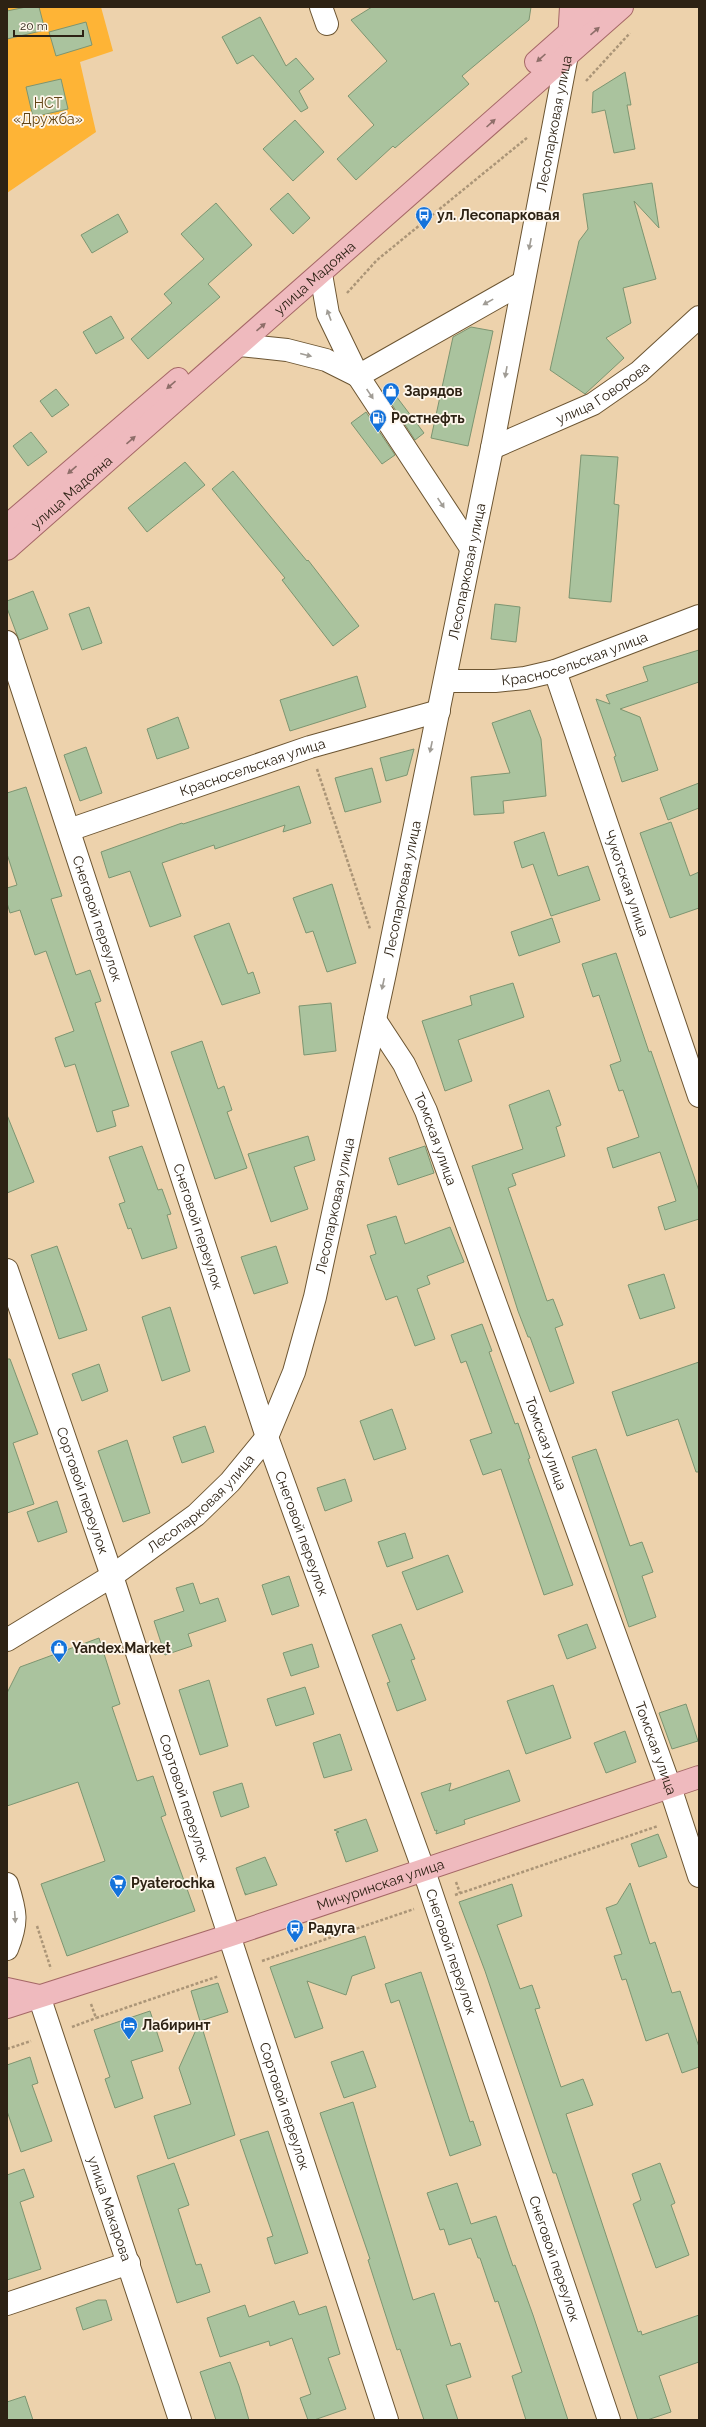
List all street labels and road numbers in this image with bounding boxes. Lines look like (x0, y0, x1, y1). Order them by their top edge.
street label: Лесопарковая улица (533, 54, 575, 194)
street label: улица Мадояна (271, 238, 358, 318)
street label: улица Говорова (554, 359, 653, 427)
street label: улица Мадояна (28, 452, 115, 532)
street label: Лесопарковая улица (445, 502, 489, 641)
street label: Красносельская улица (501, 628, 650, 688)
street label: Красносельская улица (178, 735, 327, 799)
street label: Лесопарковая улица (380, 819, 424, 959)
street label: Чукотская улица (601, 828, 652, 938)
street label: Снеговой переулок (69, 853, 126, 984)
street label: Томская улица (410, 1090, 460, 1187)
street label: Лесопарковая улица (312, 1136, 357, 1275)
street label: Снеговой переулок (170, 1161, 226, 1292)
street label: Томская улица (522, 1395, 570, 1492)
street label: Сортовой переулок (53, 1425, 112, 1556)
street label: Лесопарковая улица (144, 1451, 257, 1556)
street label: Снеговой переулок (272, 1469, 332, 1598)
street label: Томская улица (632, 1699, 680, 1797)
street label: Сортовой переулок (156, 1732, 213, 1864)
street label: Мичуринская улица (315, 1856, 446, 1913)
street label: Снеговой переулок (423, 1887, 480, 2017)
street label: Сортовой переулок (256, 2040, 313, 2172)
street label: улица Макарова (85, 2154, 135, 2263)
street label: Снеговой переулок (526, 2194, 583, 2324)

